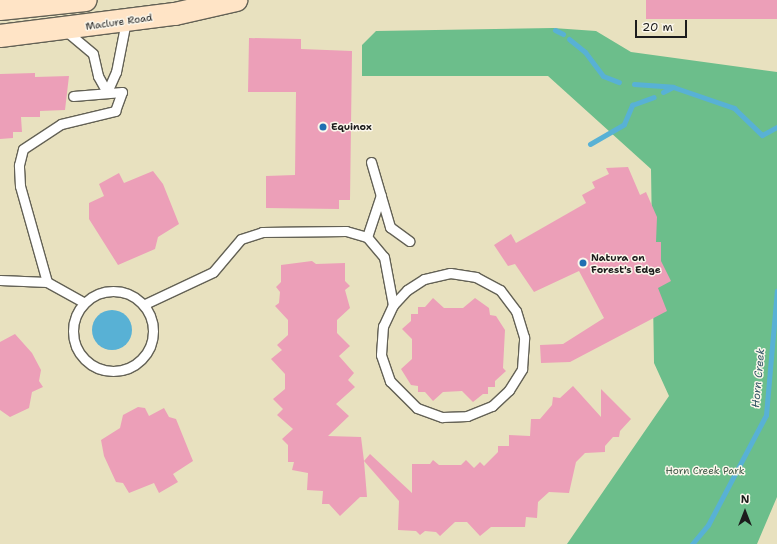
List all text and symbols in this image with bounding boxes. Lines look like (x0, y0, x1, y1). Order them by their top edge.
street label: Maclure Road (85, 11, 153, 33)
scale bar (637, 12, 689, 38)
text: 20 m (642, 19, 673, 35)
place label: Equinox (331, 121, 372, 133)
marker: Equinox (318, 122, 328, 132)
place label: Natura on Forest's Edge (591, 251, 661, 274)
marker: Natura on Forest's Edge (578, 258, 588, 268)
water label: Horn Creek (750, 348, 768, 408)
park label: Horn Creek Park (666, 465, 744, 477)
north arrow (725, 492, 765, 532)
text: N (741, 492, 749, 507)

